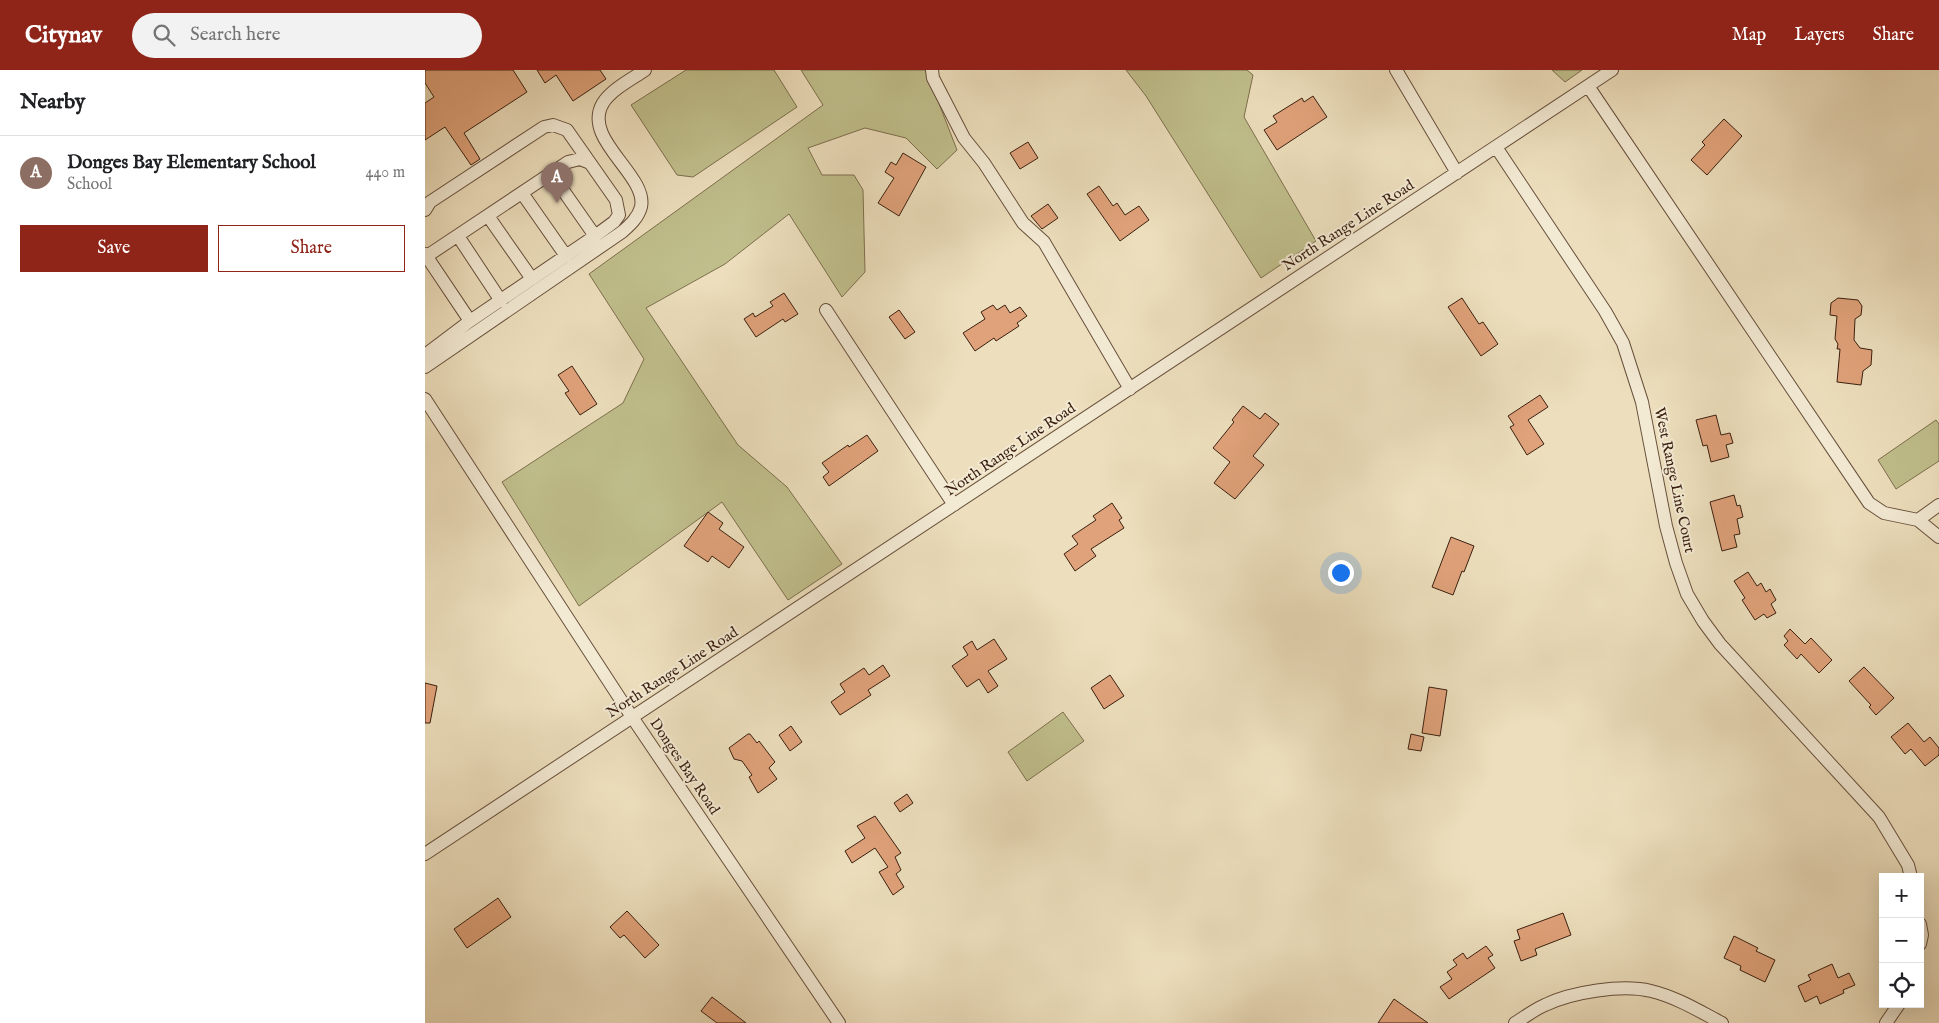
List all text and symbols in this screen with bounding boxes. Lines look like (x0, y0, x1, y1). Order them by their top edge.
search box (132, 13, 482, 58)
text: Citynav (25, 20, 102, 51)
icon: search (150, 21, 178, 49)
text: Search here (190, 23, 281, 47)
text: Map (1732, 24, 1766, 47)
text: Layers (1794, 24, 1845, 47)
text: Share (1873, 24, 1914, 47)
text: Nearby (20, 89, 85, 116)
text: Donges Bay Elementary School (67, 151, 316, 175)
pin: A (541, 162, 573, 203)
text: A (31, 163, 41, 183)
text: 440 m (366, 163, 405, 183)
text: School (67, 175, 112, 195)
street label: North Range Line Road (1279, 175, 1419, 275)
button: Save (20, 225, 208, 272)
button: Share (218, 225, 405, 272)
street label: North Range Line Road (941, 398, 1080, 500)
street label: West Range Line Court (1650, 406, 1699, 555)
your location (1328, 560, 1354, 586)
street label: North Range Line Road (603, 622, 743, 722)
street label: Donges Bay Road (645, 714, 724, 819)
map controls (1879, 873, 1924, 1008)
button: + (1879, 873, 1924, 918)
button: − (1879, 918, 1924, 963)
button: locate (1879, 963, 1924, 1008)

